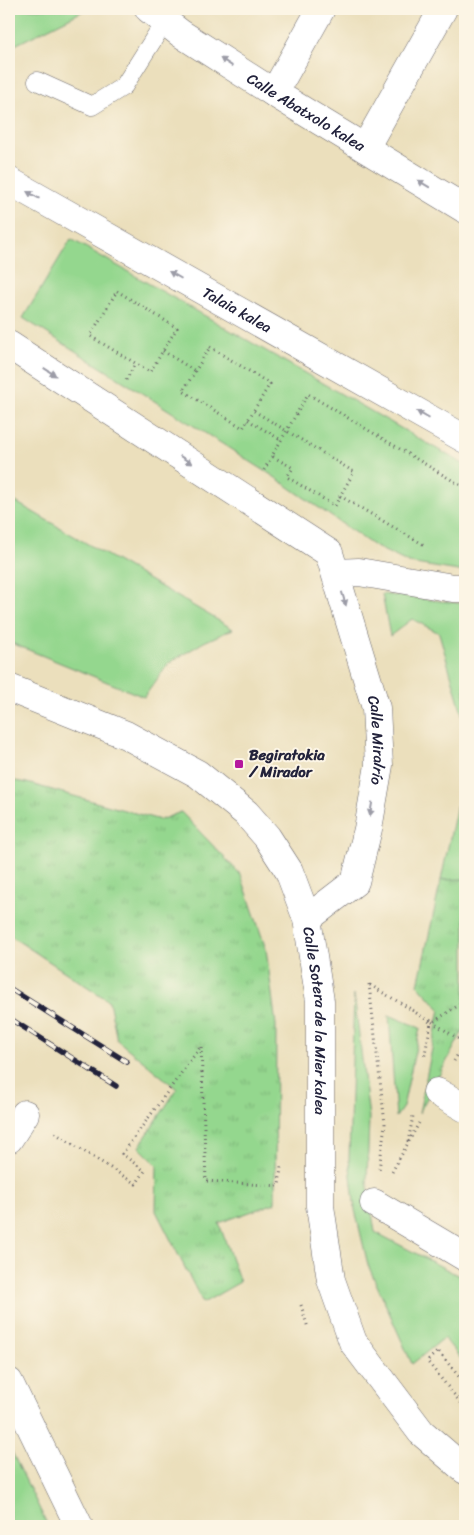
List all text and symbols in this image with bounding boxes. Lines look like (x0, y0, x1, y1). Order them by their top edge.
one-way arrow (219, 57, 232, 66)
street label: Calle Abatxolo kalea (241, 66, 371, 159)
one-way arrow (417, 179, 430, 188)
one-way arrow (26, 191, 41, 199)
one-way arrow (167, 271, 182, 279)
street label: Talaia kalea (197, 280, 277, 340)
one-way arrow (43, 367, 56, 377)
one-way arrow (416, 411, 429, 420)
one-way arrow (179, 455, 193, 465)
one-way arrow (340, 592, 348, 607)
street label: Calle Miralrío (360, 692, 392, 788)
place label: Begiratokia / Mirador (248, 742, 325, 785)
marker: Begiratokia / Mirador (233, 758, 245, 770)
one-way arrow (367, 801, 375, 817)
street label: Calle Sotera de la Mier kalea (295, 925, 333, 1115)

